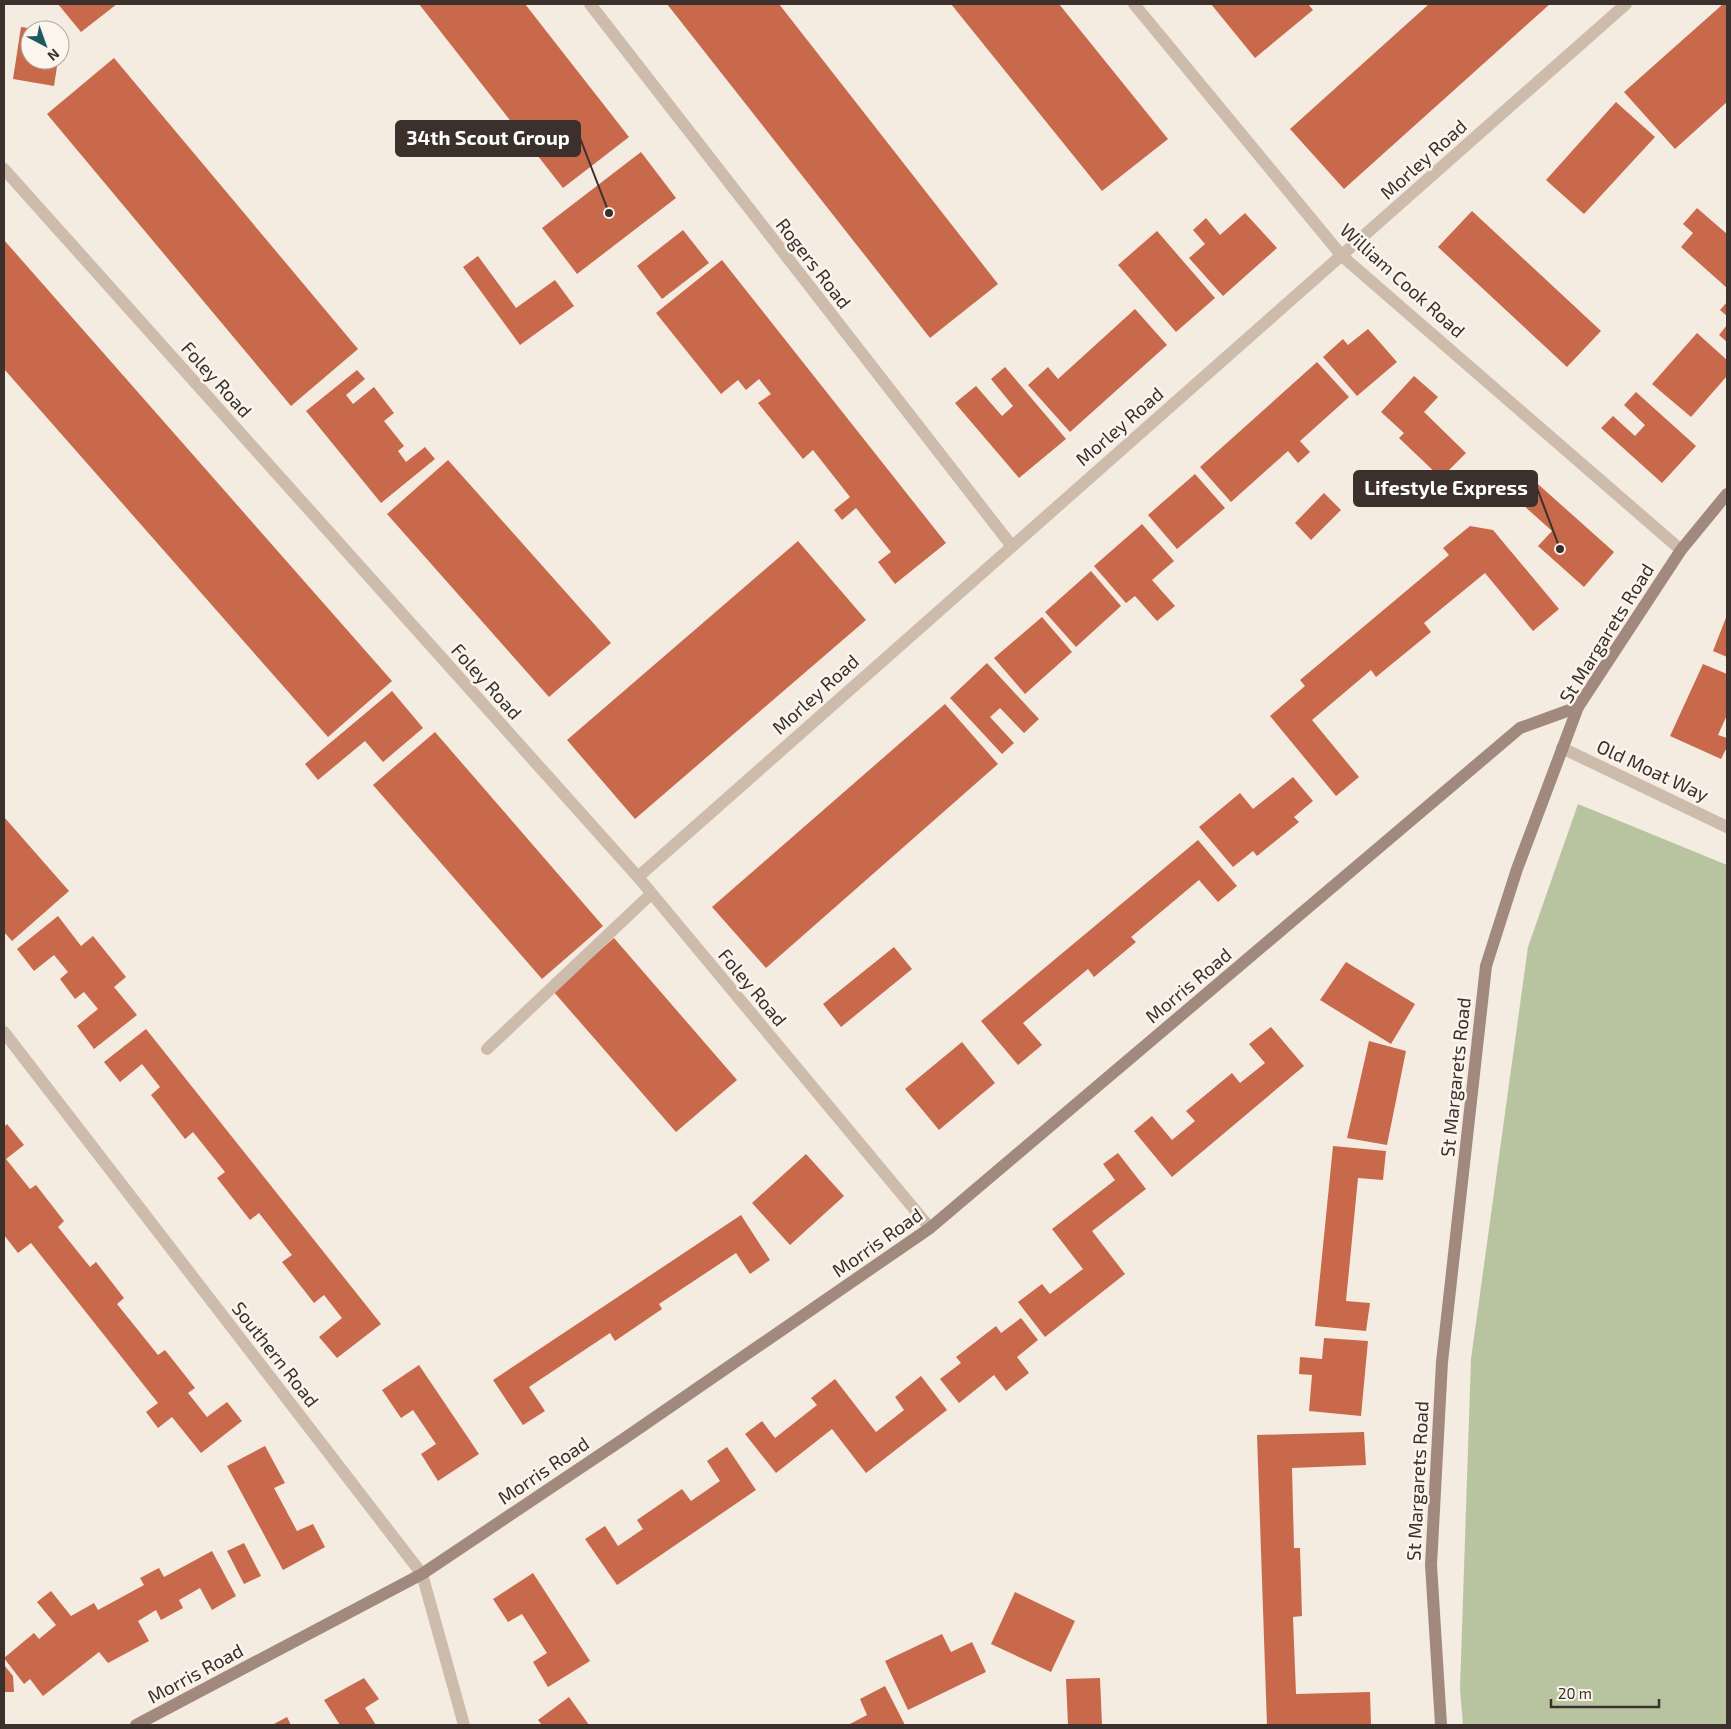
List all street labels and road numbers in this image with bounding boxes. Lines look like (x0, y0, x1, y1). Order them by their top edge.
street label: Morley Road (1375, 114, 1471, 204)
street label: Rogers Road (772, 213, 856, 313)
street label: William Cook Road (1336, 218, 1470, 342)
street label: Foley Road (177, 336, 257, 422)
street label: Morley Road (1071, 382, 1167, 470)
street label: St Margarets Road (1554, 559, 1658, 707)
street label: Foley Road (447, 638, 527, 724)
street label: Morley Road (767, 649, 863, 739)
street label: Old Moat Way (1593, 734, 1713, 806)
street label: Morris Road (1140, 942, 1236, 1028)
street label: Foley Road (714, 944, 792, 1030)
street label: St Margarets Road (1435, 996, 1475, 1158)
street label: Morris Road (827, 1202, 927, 1282)
street label: Southern Road (228, 1297, 324, 1411)
street label: St Margarets Road (1401, 1400, 1433, 1562)
street label: Morris Road (493, 1431, 593, 1509)
street label: Morris Road (143, 1638, 247, 1708)

